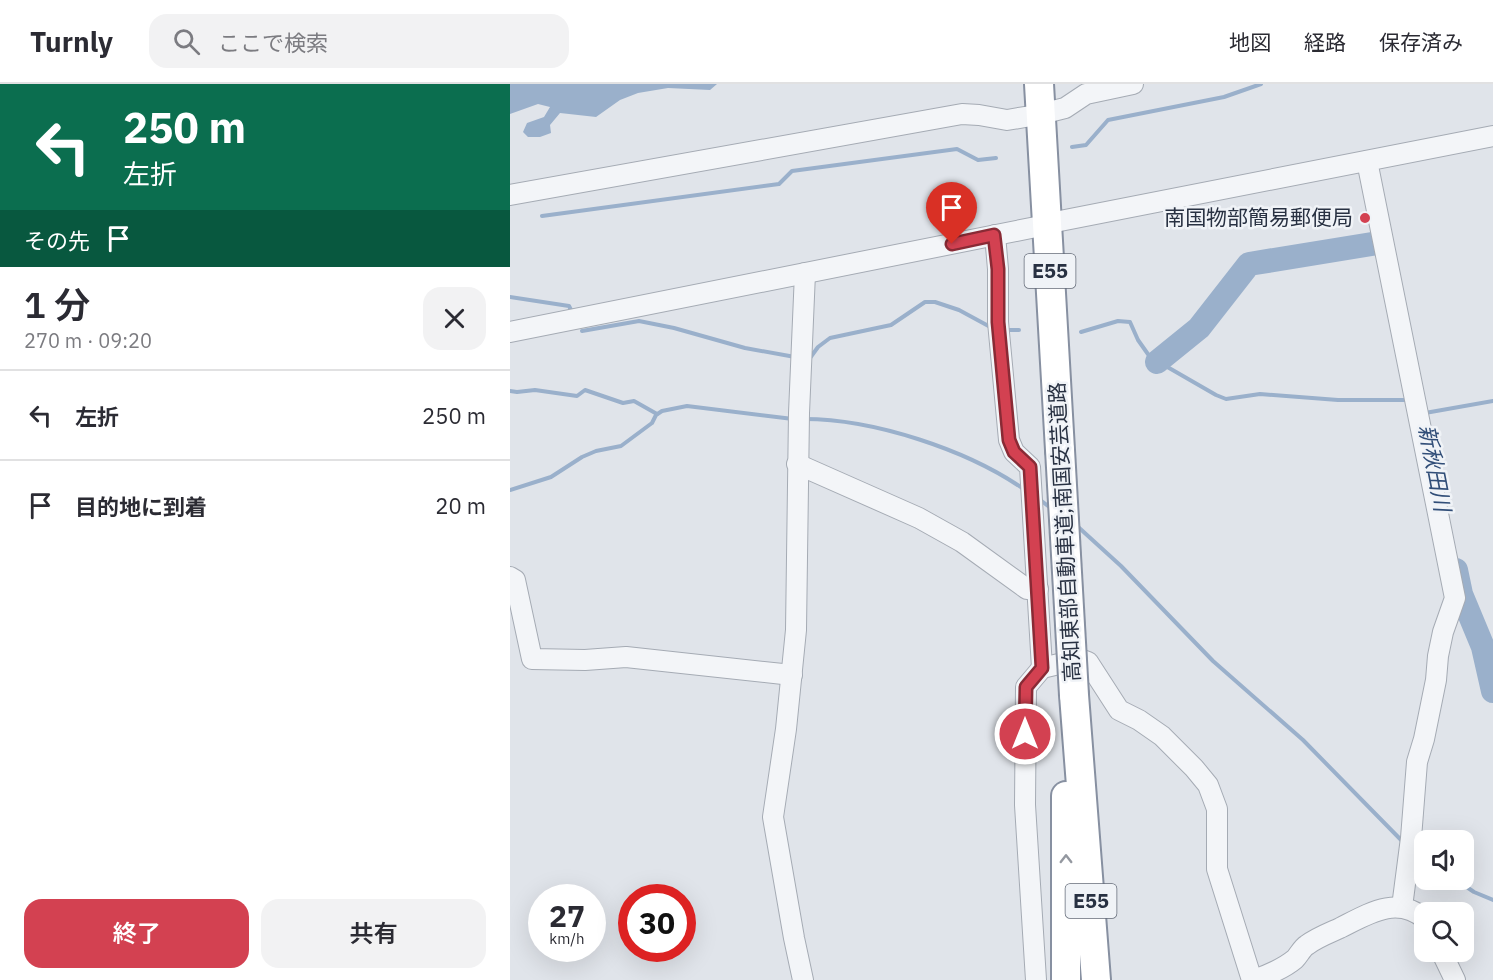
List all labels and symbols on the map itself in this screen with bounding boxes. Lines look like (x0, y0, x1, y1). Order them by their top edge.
pin (926, 182, 977, 244)
place label: 南国物部簡易郵便局 (1164, 203, 1353, 231)
marker: 南国物部簡易郵便局 (1358, 211, 1372, 225)
road number: E55 (1024, 254, 1076, 288)
street label: 高知東部自動車道;南国安芸道路 (1042, 381, 1086, 683)
water label: 新秋田川 (1413, 422, 1459, 516)
position arrow (993, 702, 1057, 766)
one-way arrow (1060, 854, 1072, 863)
speed limit sign: 30 (618, 884, 696, 962)
road number: E55 (1066, 884, 1116, 918)

